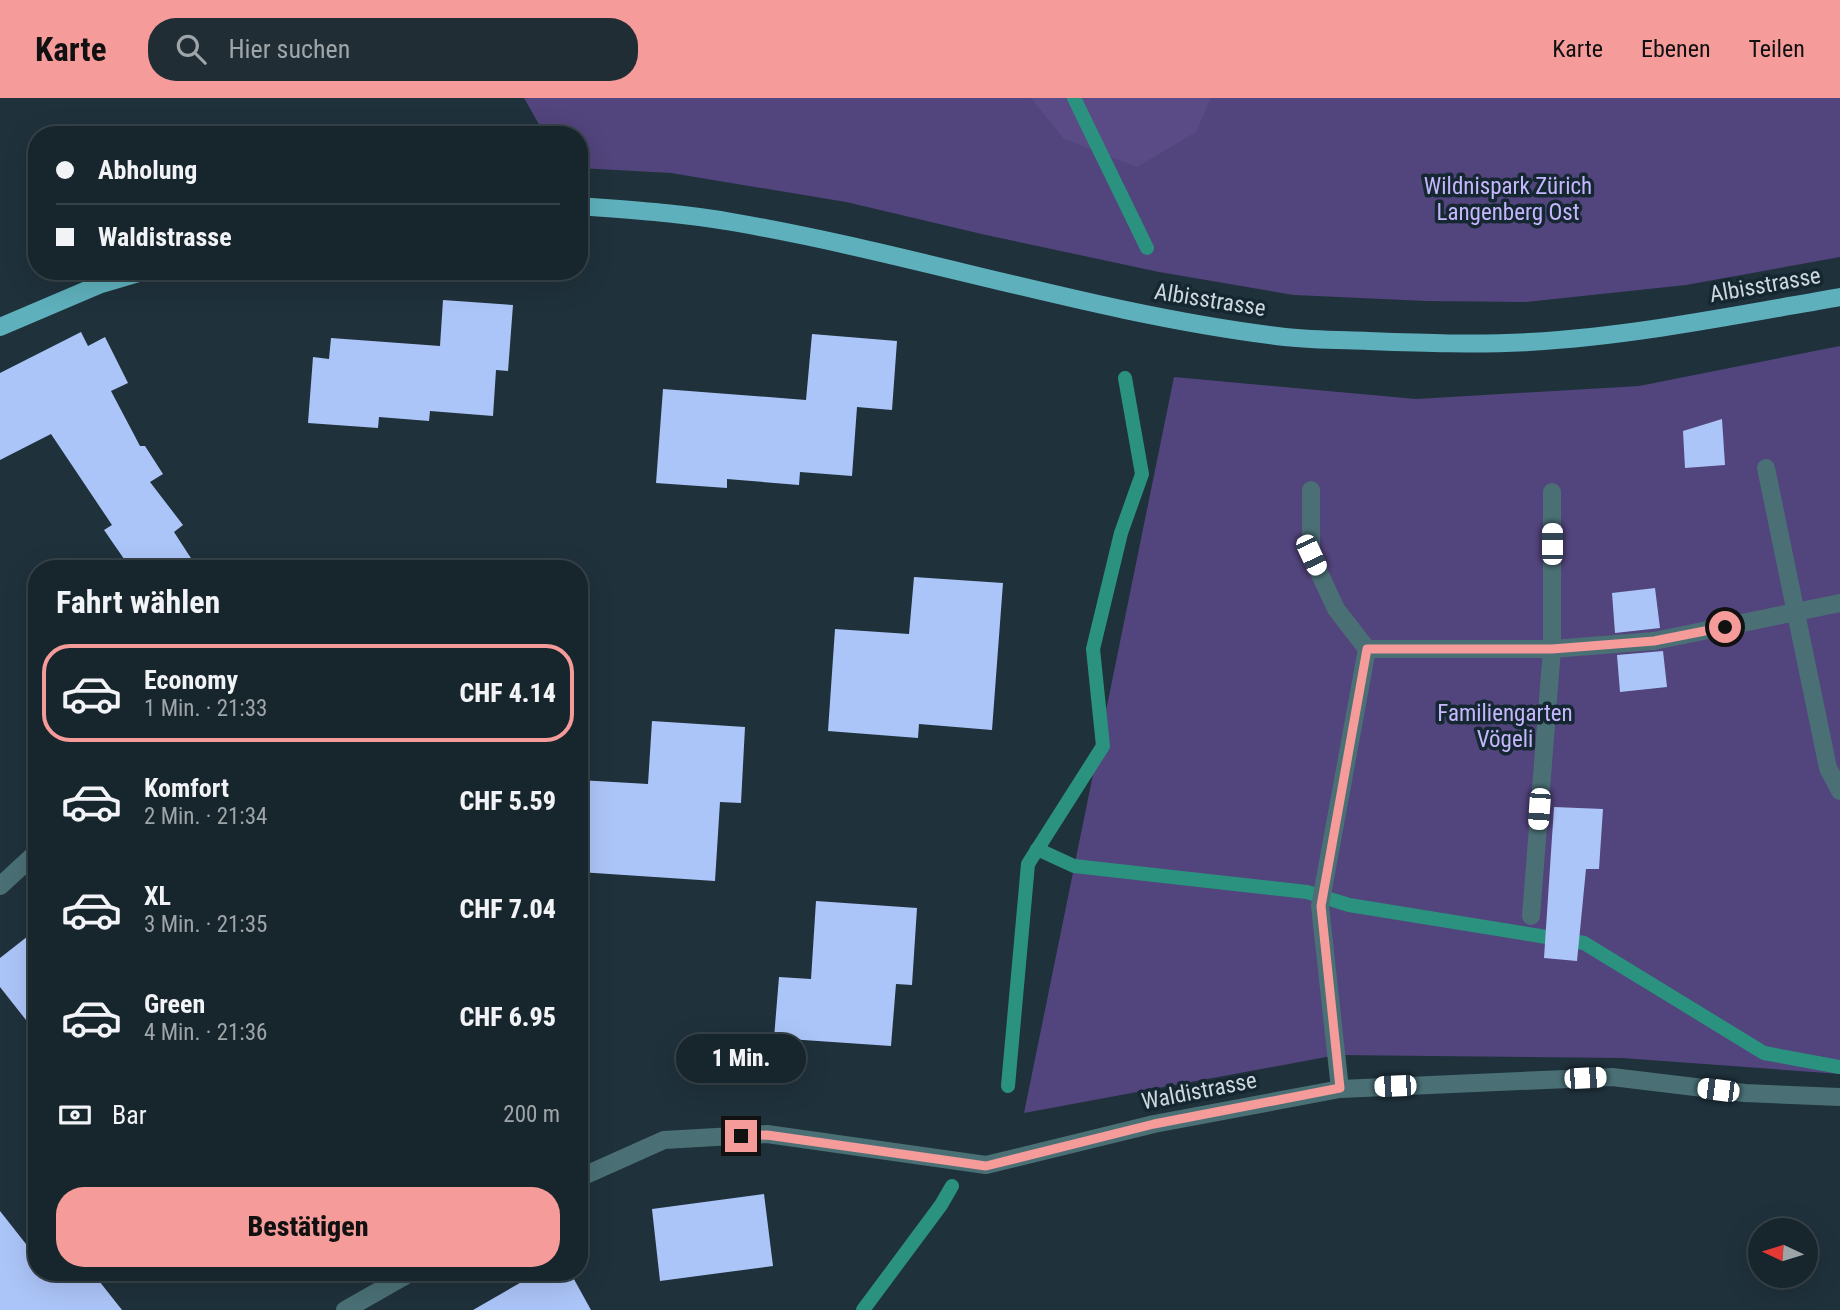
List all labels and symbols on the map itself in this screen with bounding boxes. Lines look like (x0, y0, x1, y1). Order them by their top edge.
park label: Wildnispark Zürich Langenberg Ost (1424, 173, 1592, 226)
street label: Albisstrasse (1707, 262, 1823, 308)
street label: Albisstrasse (1152, 278, 1268, 322)
car (1542, 523, 1563, 565)
car (1293, 532, 1330, 578)
route start (1709, 611, 1741, 643)
park label: Familiengarten Vögeli (1437, 700, 1573, 753)
car (1528, 787, 1551, 831)
callout: 1 Min. (676, 1034, 806, 1084)
car (1564, 1066, 1607, 1090)
street label: Waldistrasse (1139, 1067, 1259, 1115)
car (1374, 1075, 1417, 1097)
car (1696, 1077, 1741, 1103)
route end (725, 1120, 757, 1152)
north arrow (1748, 1218, 1818, 1288)

